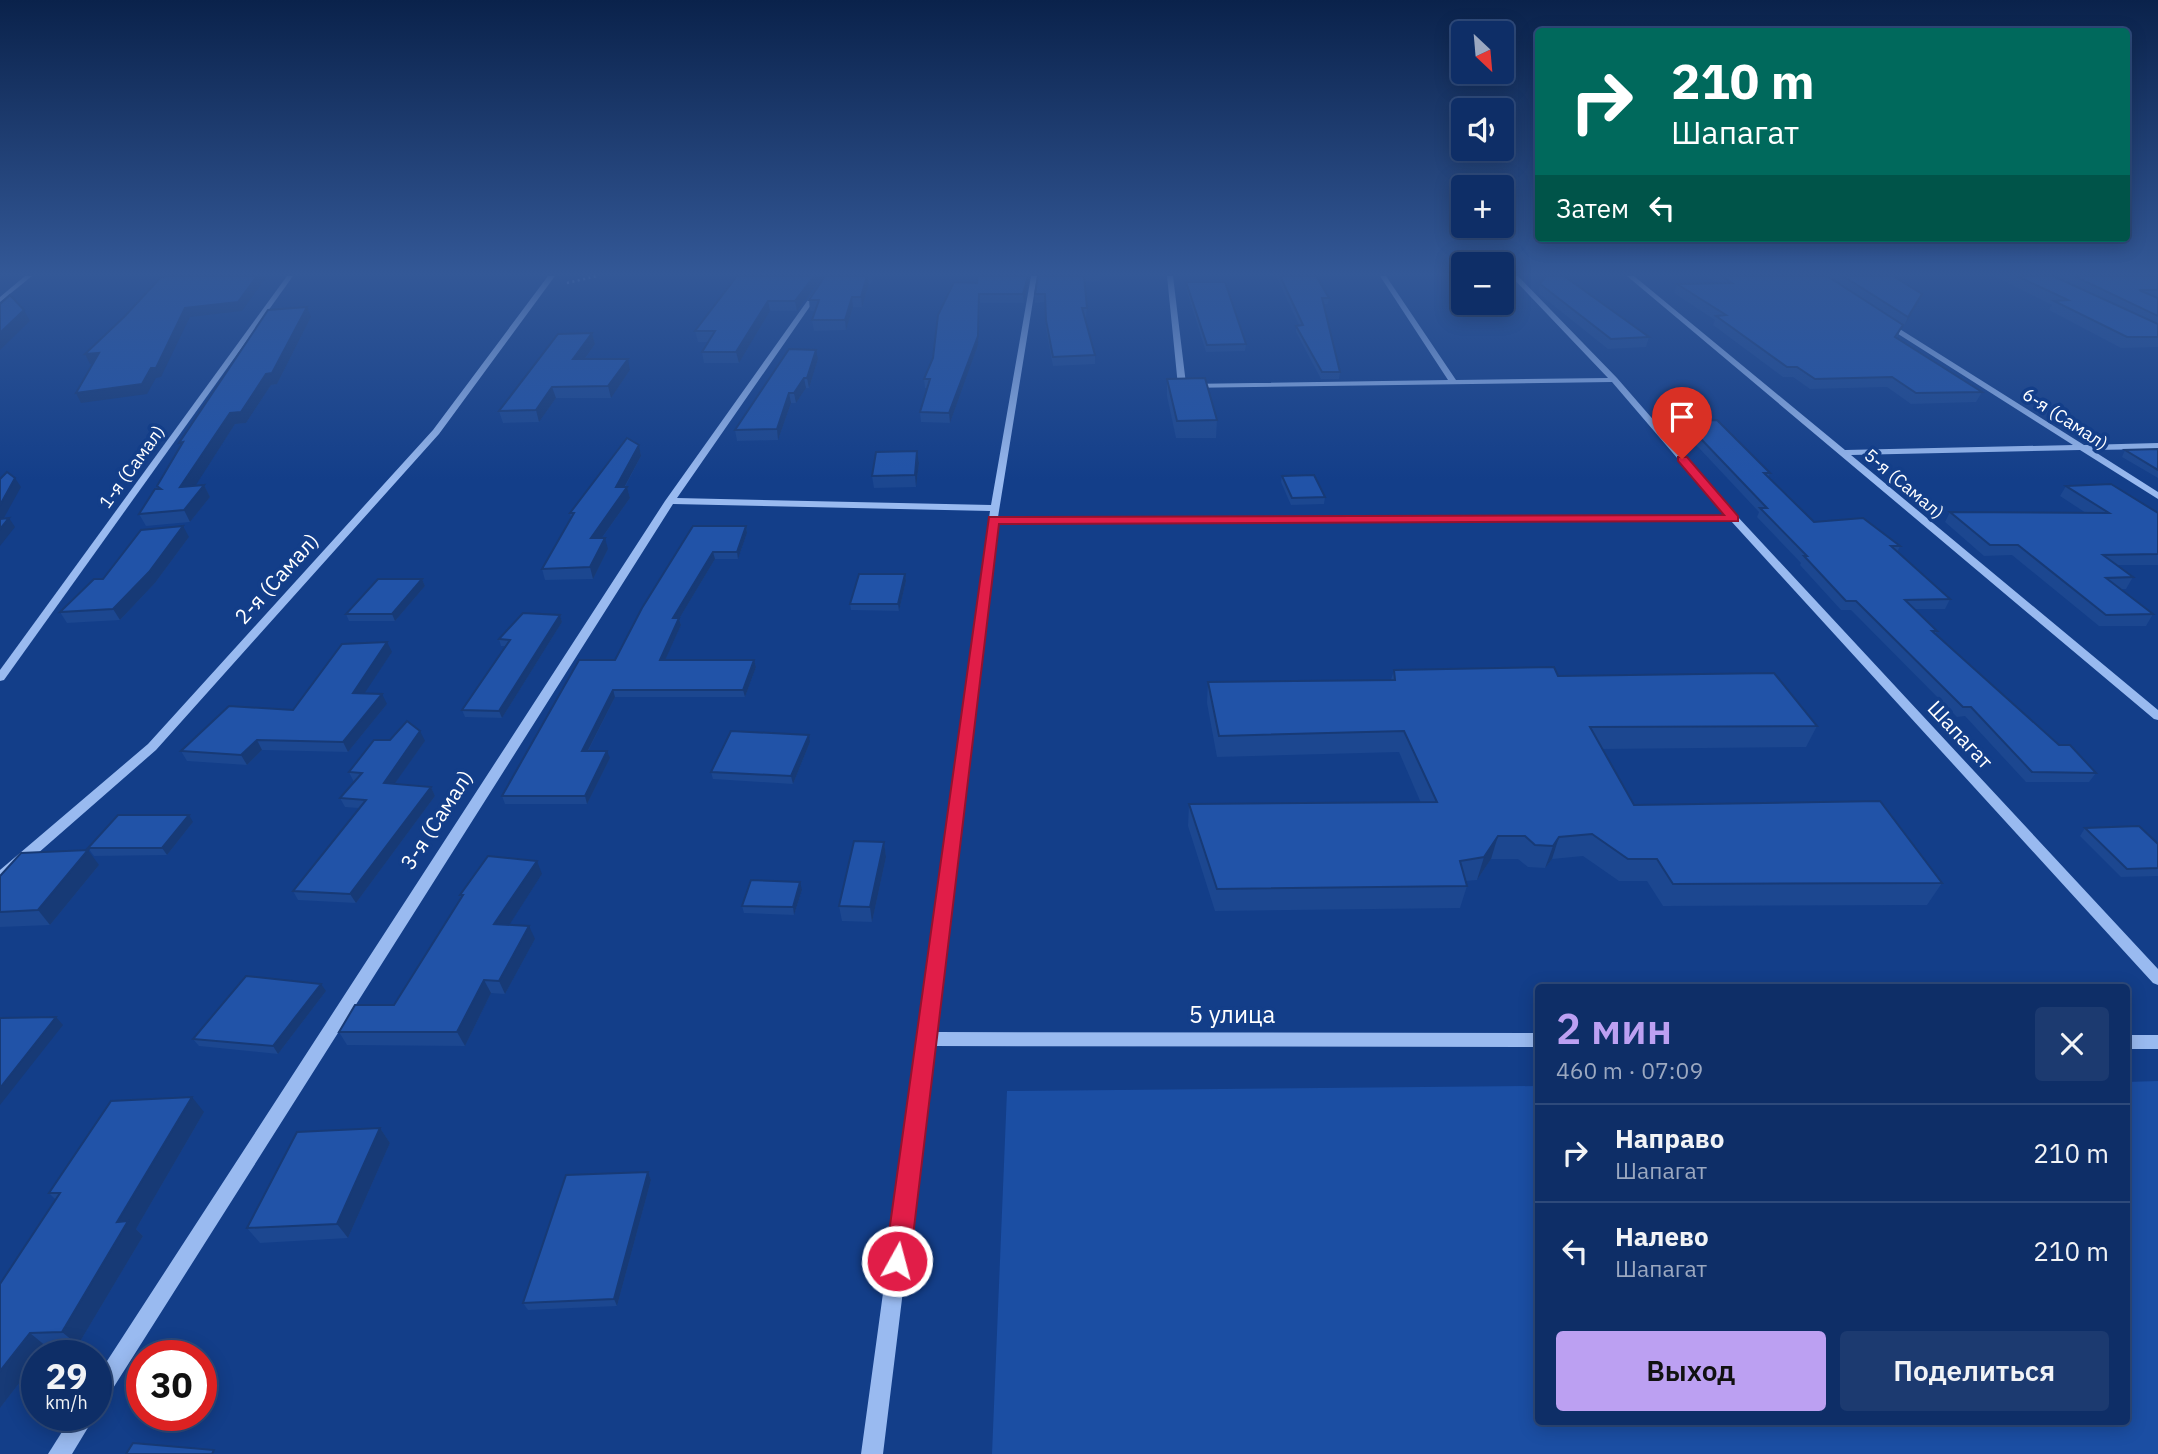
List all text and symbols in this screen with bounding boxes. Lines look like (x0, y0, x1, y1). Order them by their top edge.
north arrow (1451, 21, 1514, 84)
map controls (1451, 21, 1514, 315)
text: 210 m (1671, 49, 1815, 112)
icon: right (1556, 56, 1647, 147)
button: sound (1451, 98, 1514, 161)
text: Шапагат (1671, 111, 1799, 153)
button: + (1451, 175, 1514, 238)
icon: left (1643, 189, 1681, 227)
text: Затем (1556, 191, 1629, 225)
button: − (1451, 252, 1514, 315)
street label: 6-я (Самал) (2018, 382, 2112, 455)
pin (1652, 387, 1712, 459)
icon: arrive (1663, 398, 1701, 436)
street label: 1-я (Самал) (94, 421, 169, 513)
street label: 5-я (Самал) (1860, 444, 1949, 524)
street label: 2-я (Самал) (228, 527, 325, 630)
street label: Шапагат (1922, 694, 2000, 775)
street label: 3-я (Самал) (394, 764, 479, 875)
street label: 5 улица (1189, 998, 1275, 1030)
text: 2 мин (1556, 1001, 1672, 1056)
button: close (2035, 1007, 2109, 1081)
text: 460 m · 07:09 (1556, 1055, 1703, 1085)
text: Направо (1615, 1121, 1724, 1155)
icon: right (1556, 1134, 1594, 1172)
text: 210 m (2033, 1136, 2109, 1170)
text: Шапагат (1615, 1155, 1707, 1185)
text: Налево (1615, 1219, 1709, 1253)
position arrow (860, 1224, 934, 1298)
icon: left (1556, 1232, 1594, 1270)
text: 210 m (2033, 1234, 2109, 1268)
text: Шапагат (1615, 1253, 1707, 1283)
button: Выход (1556, 1331, 1826, 1411)
button: Поделиться (1840, 1331, 2109, 1411)
speed limit sign: 30 (126, 1340, 217, 1431)
text: 29 (45, 1353, 88, 1399)
text: km/h (45, 1391, 88, 1414)

